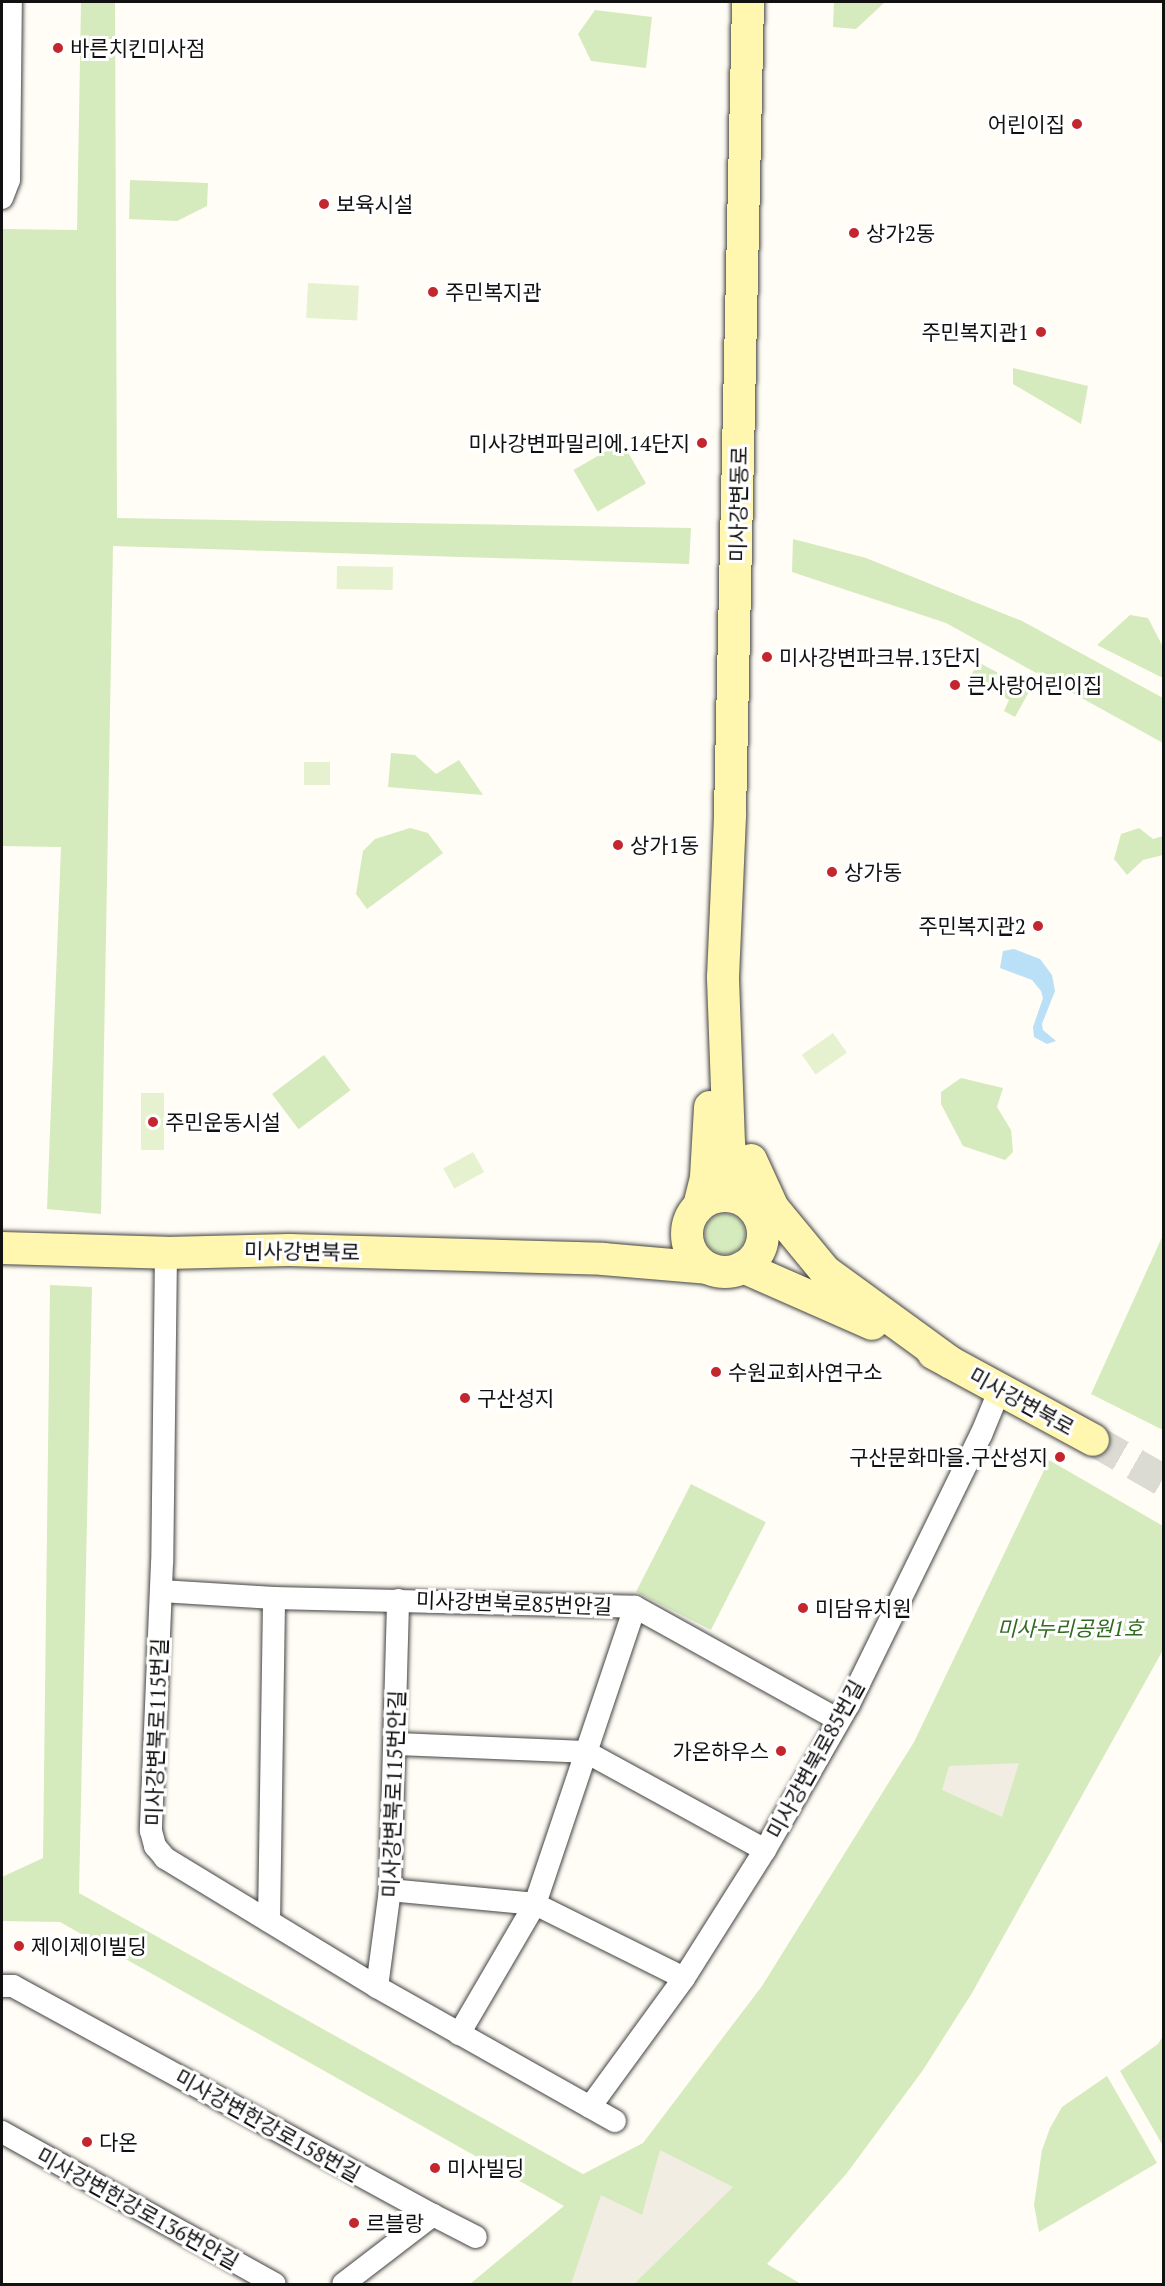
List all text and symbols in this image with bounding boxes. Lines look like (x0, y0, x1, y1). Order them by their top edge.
place label: 바른치킨미사점 (70, 35, 205, 61)
marker: 바른치킨미사점 (51, 41, 65, 55)
place label: 어린이집 (988, 111, 1065, 137)
marker: 어린이집 (1070, 117, 1084, 131)
place label: 보육시설 (336, 191, 413, 217)
marker: 보육시설 (317, 197, 331, 211)
place label: 상가2동 (866, 220, 935, 246)
marker: 상가2동 (847, 226, 861, 240)
place label: 주민복지관 (445, 279, 542, 305)
marker: 주민복지관 (426, 285, 440, 299)
place label: 주민복지관1 (921, 319, 1029, 345)
marker: 주민복지관1 (1034, 325, 1048, 339)
place label: 미사강변파밀리에.14단지 (469, 430, 690, 456)
marker: 미사강변파밀리에.14단지 (695, 436, 709, 450)
street label: 미사강변동로 (724, 446, 752, 562)
place label: 미사강변파크뷰.13단지 (779, 644, 981, 670)
marker: 미사강변파크뷰.13단지 (760, 650, 774, 664)
place label: 큰사랑어린이집 (967, 672, 1102, 698)
marker: 큰사랑어린이집 (948, 678, 962, 692)
place label: 상가1동 (630, 832, 699, 858)
marker: 상가1동 (611, 838, 625, 852)
place label: 상가동 (844, 859, 902, 885)
marker: 상가동 (825, 865, 839, 879)
place label: 주민복지관2 (918, 913, 1026, 939)
marker: 주민복지관2 (1031, 919, 1045, 933)
place label: 주민운동시설 (165, 1109, 281, 1135)
marker: 주민운동시설 (146, 1115, 160, 1129)
street label: 미사강변북로 (244, 1237, 360, 1265)
place label: 수원교회사연구소 (728, 1359, 883, 1385)
street label: 미사강변북로 (965, 1362, 1079, 1440)
marker: 수원교회사연구소 (709, 1365, 723, 1379)
place label: 구산성지 (477, 1385, 554, 1411)
marker: 구산성지 (458, 1391, 472, 1405)
place label: 구산문화마을.구산성지 (849, 1444, 1048, 1470)
marker: 구산문화마을.구산성지 (1053, 1450, 1067, 1464)
street label: 미사강변북로85번안길 (415, 1587, 613, 1619)
place label: 미담유치원 (815, 1595, 912, 1621)
marker: 미담유치원 (796, 1601, 810, 1615)
park label: 미사누리공원1호 (997, 1615, 1143, 1641)
street label: 미사강변북로115번길 (140, 1638, 172, 1826)
street label: 미사강변북로85번길 (761, 1676, 869, 1842)
street label: 미사강변북로115번안길 (377, 1690, 409, 1898)
place label: 가온하우스 (672, 1738, 769, 1764)
marker: 가온하우스 (774, 1744, 788, 1758)
place label: 제이제이빌딩 (31, 1933, 147, 1959)
marker: 제이제이빌딩 (12, 1939, 26, 1953)
street label: 미사강변한강로158번길 (171, 2064, 365, 2186)
place label: 다온 (99, 2129, 138, 2155)
marker: 다온 (80, 2135, 94, 2149)
street label: 미사강변한강로136번안길 (33, 2142, 243, 2274)
place label: 미사빌딩 (447, 2155, 524, 2181)
marker: 미사빌딩 (428, 2161, 442, 2175)
place label: 르블랑 (366, 2210, 424, 2236)
marker: 르블랑 (347, 2216, 361, 2230)

